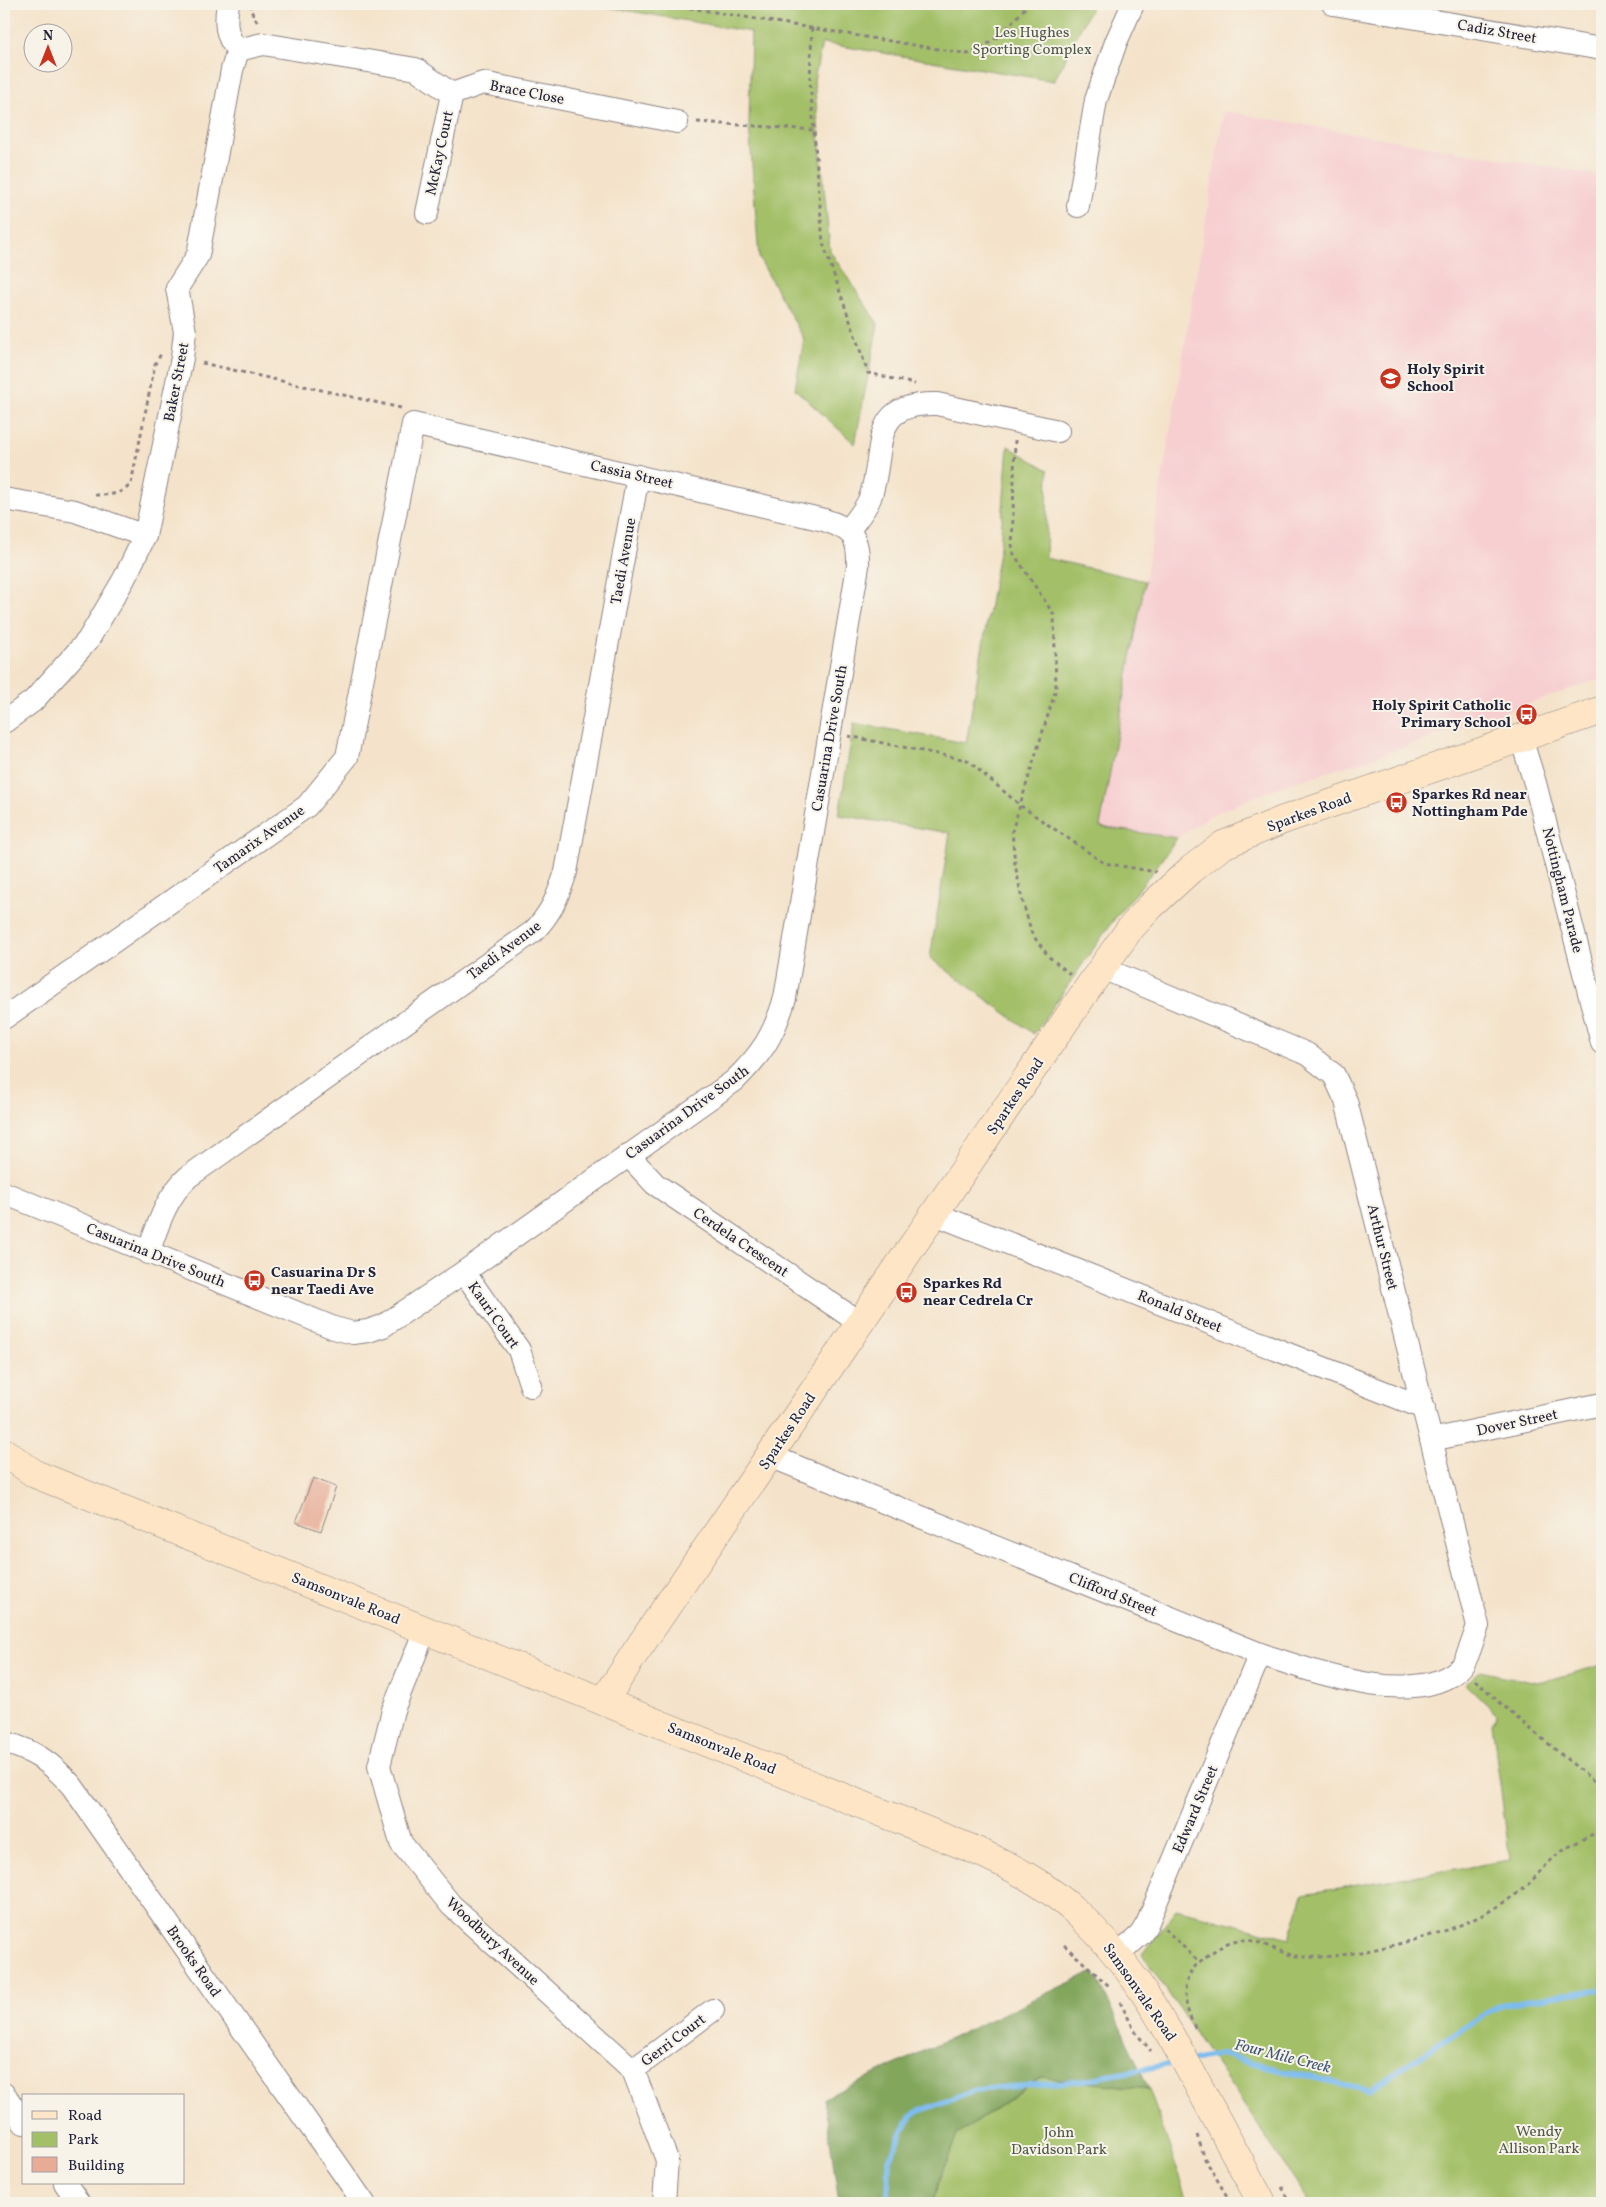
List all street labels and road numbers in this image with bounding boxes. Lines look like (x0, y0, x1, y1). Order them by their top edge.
street label: Cadiz Street (1455, 15, 1538, 50)
street label: Brace Close (488, 76, 566, 111)
street label: McKay Court (421, 109, 460, 198)
street label: Baker Street (159, 341, 195, 424)
street label: Cassia Street (588, 456, 675, 495)
street label: Taedi Avenue (607, 516, 642, 606)
street label: Casuarina Drive South (807, 663, 854, 813)
street label: Sparkes Road (1264, 788, 1355, 838)
street label: Tamarix Avenue (210, 801, 310, 879)
street label: Nottingham Parade (1536, 825, 1587, 955)
street label: Taedi Avenue (464, 916, 546, 986)
street label: Sparkes Road (983, 1054, 1050, 1140)
street label: Casuarina Drive South (622, 1061, 754, 1165)
street label: Arthur Street (1361, 1202, 1402, 1293)
street label: Cerdela Crescent (688, 1203, 792, 1283)
street label: Casuarina Drive South (83, 1219, 228, 1294)
street label: Kauri Court (462, 1278, 524, 1354)
street label: Ronald Street (1134, 1286, 1225, 1339)
street label: Sparkes Road (755, 1389, 822, 1475)
street label: Dover Street (1475, 1405, 1560, 1442)
street label: Samsonvale Road (288, 1568, 403, 1631)
street label: Clifford Street (1065, 1568, 1160, 1623)
street label: Samsonvale Road (664, 1718, 779, 1781)
street label: Edward Street (1168, 1762, 1224, 1857)
street label: Woodbury Avenue (441, 1893, 543, 1991)
street label: Brooks Road (160, 1922, 225, 2002)
street label: Samsonvale Road (1097, 1939, 1181, 2046)
street label: Gerri Court (637, 2010, 711, 2072)

